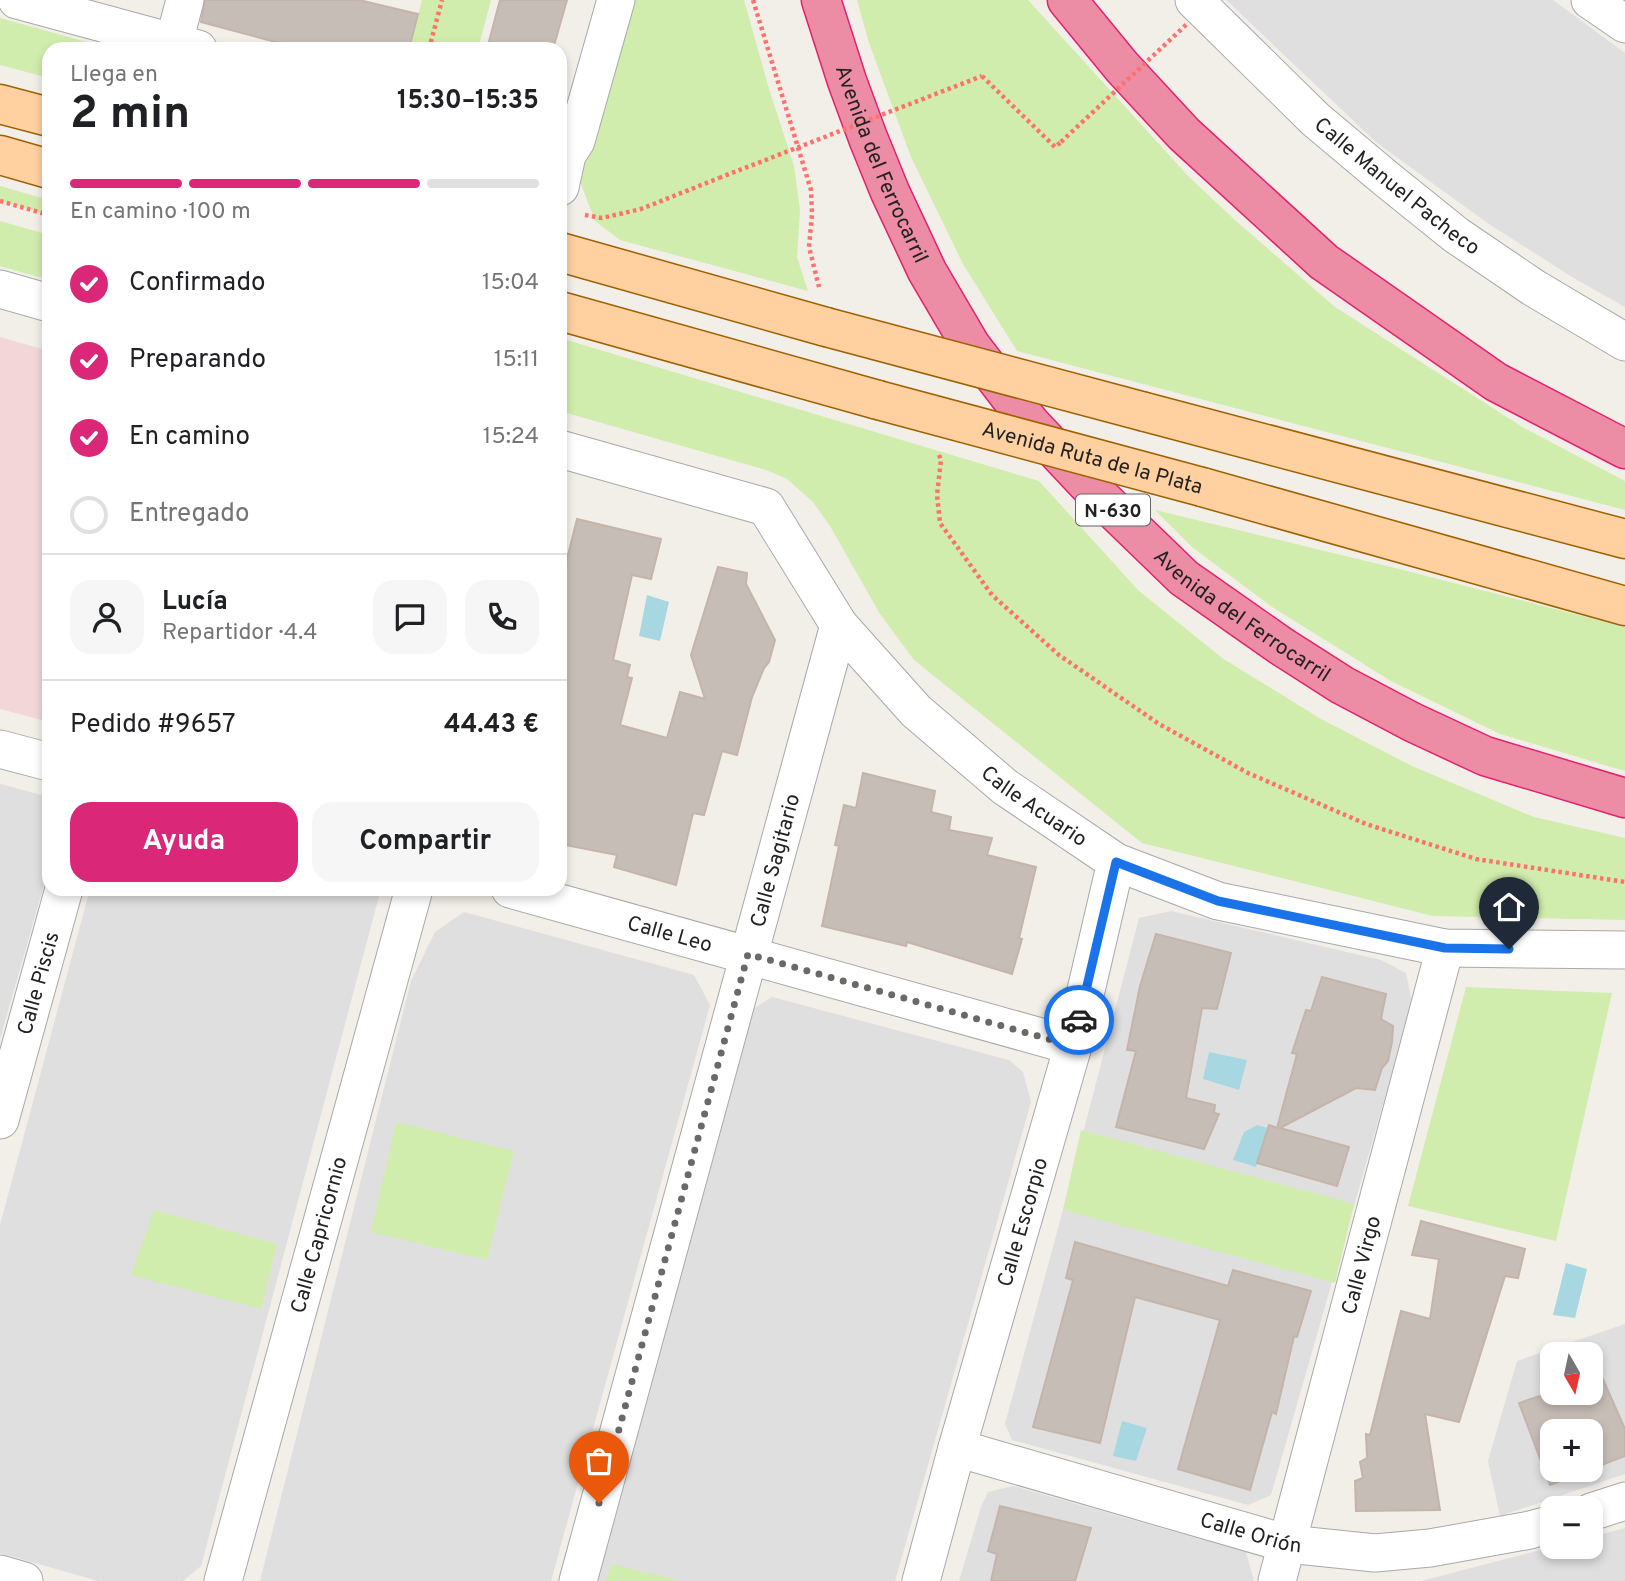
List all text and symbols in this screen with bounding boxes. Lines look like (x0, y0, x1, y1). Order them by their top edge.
text: Llega en (70, 61, 158, 90)
street label: Avenida del Ferrocarril (828, 62, 933, 268)
text: 15:30–15:35 (397, 85, 539, 118)
text: 2 min (70, 86, 190, 145)
street label: Calle Manuel Pacheco (1308, 112, 1485, 262)
text: En camino · 100 m (70, 198, 251, 227)
icon: check (70, 265, 108, 303)
text: Confirmado (129, 267, 266, 300)
text: 15:04 (482, 269, 539, 298)
icon: check (70, 342, 108, 380)
text: Preparando (129, 344, 266, 377)
text: 15:11 (494, 346, 539, 375)
street label: Avenida Ruta de la Plata (979, 416, 1205, 502)
icon: check (70, 419, 108, 457)
text: En camino (129, 421, 250, 454)
text: 15:24 (483, 423, 539, 452)
road number: N-630 (1076, 495, 1150, 526)
text: Entregado (129, 498, 249, 531)
street label: Avenida del Ferrocarril (1147, 544, 1335, 689)
button: person (70, 580, 144, 654)
button: chat (373, 580, 447, 654)
button: phone (465, 580, 539, 654)
text: Lucía (162, 586, 228, 619)
text: Repartidor · 4.4 (162, 619, 318, 648)
text: Pedido #9657 (70, 709, 236, 742)
text: 44.43 € (444, 709, 539, 742)
street label: Calle Acuario (975, 760, 1092, 854)
street label: Calle Sagitario (745, 791, 807, 931)
button: Ayuda (70, 802, 298, 882)
button: Compartir (312, 802, 539, 882)
pin (1479, 877, 1539, 949)
icon: home (1490, 888, 1528, 926)
street label: Calle Leo (624, 910, 715, 960)
street label: Calle Piscis (12, 929, 66, 1038)
courier (1044, 985, 1114, 1055)
icon: car (1060, 1001, 1098, 1039)
street label: Calle Capricornio (285, 1154, 354, 1317)
street label: Calle Escorpio (992, 1155, 1055, 1290)
street label: Calle Virgo (1336, 1213, 1388, 1318)
north arrow (1540, 1342, 1603, 1405)
map controls (1540, 1342, 1603, 1559)
button: + (1540, 1419, 1603, 1482)
pin (569, 1431, 629, 1503)
icon: bag (580, 1442, 618, 1480)
button: − (1540, 1496, 1603, 1559)
street label: Calle Orión (1197, 1507, 1303, 1560)

